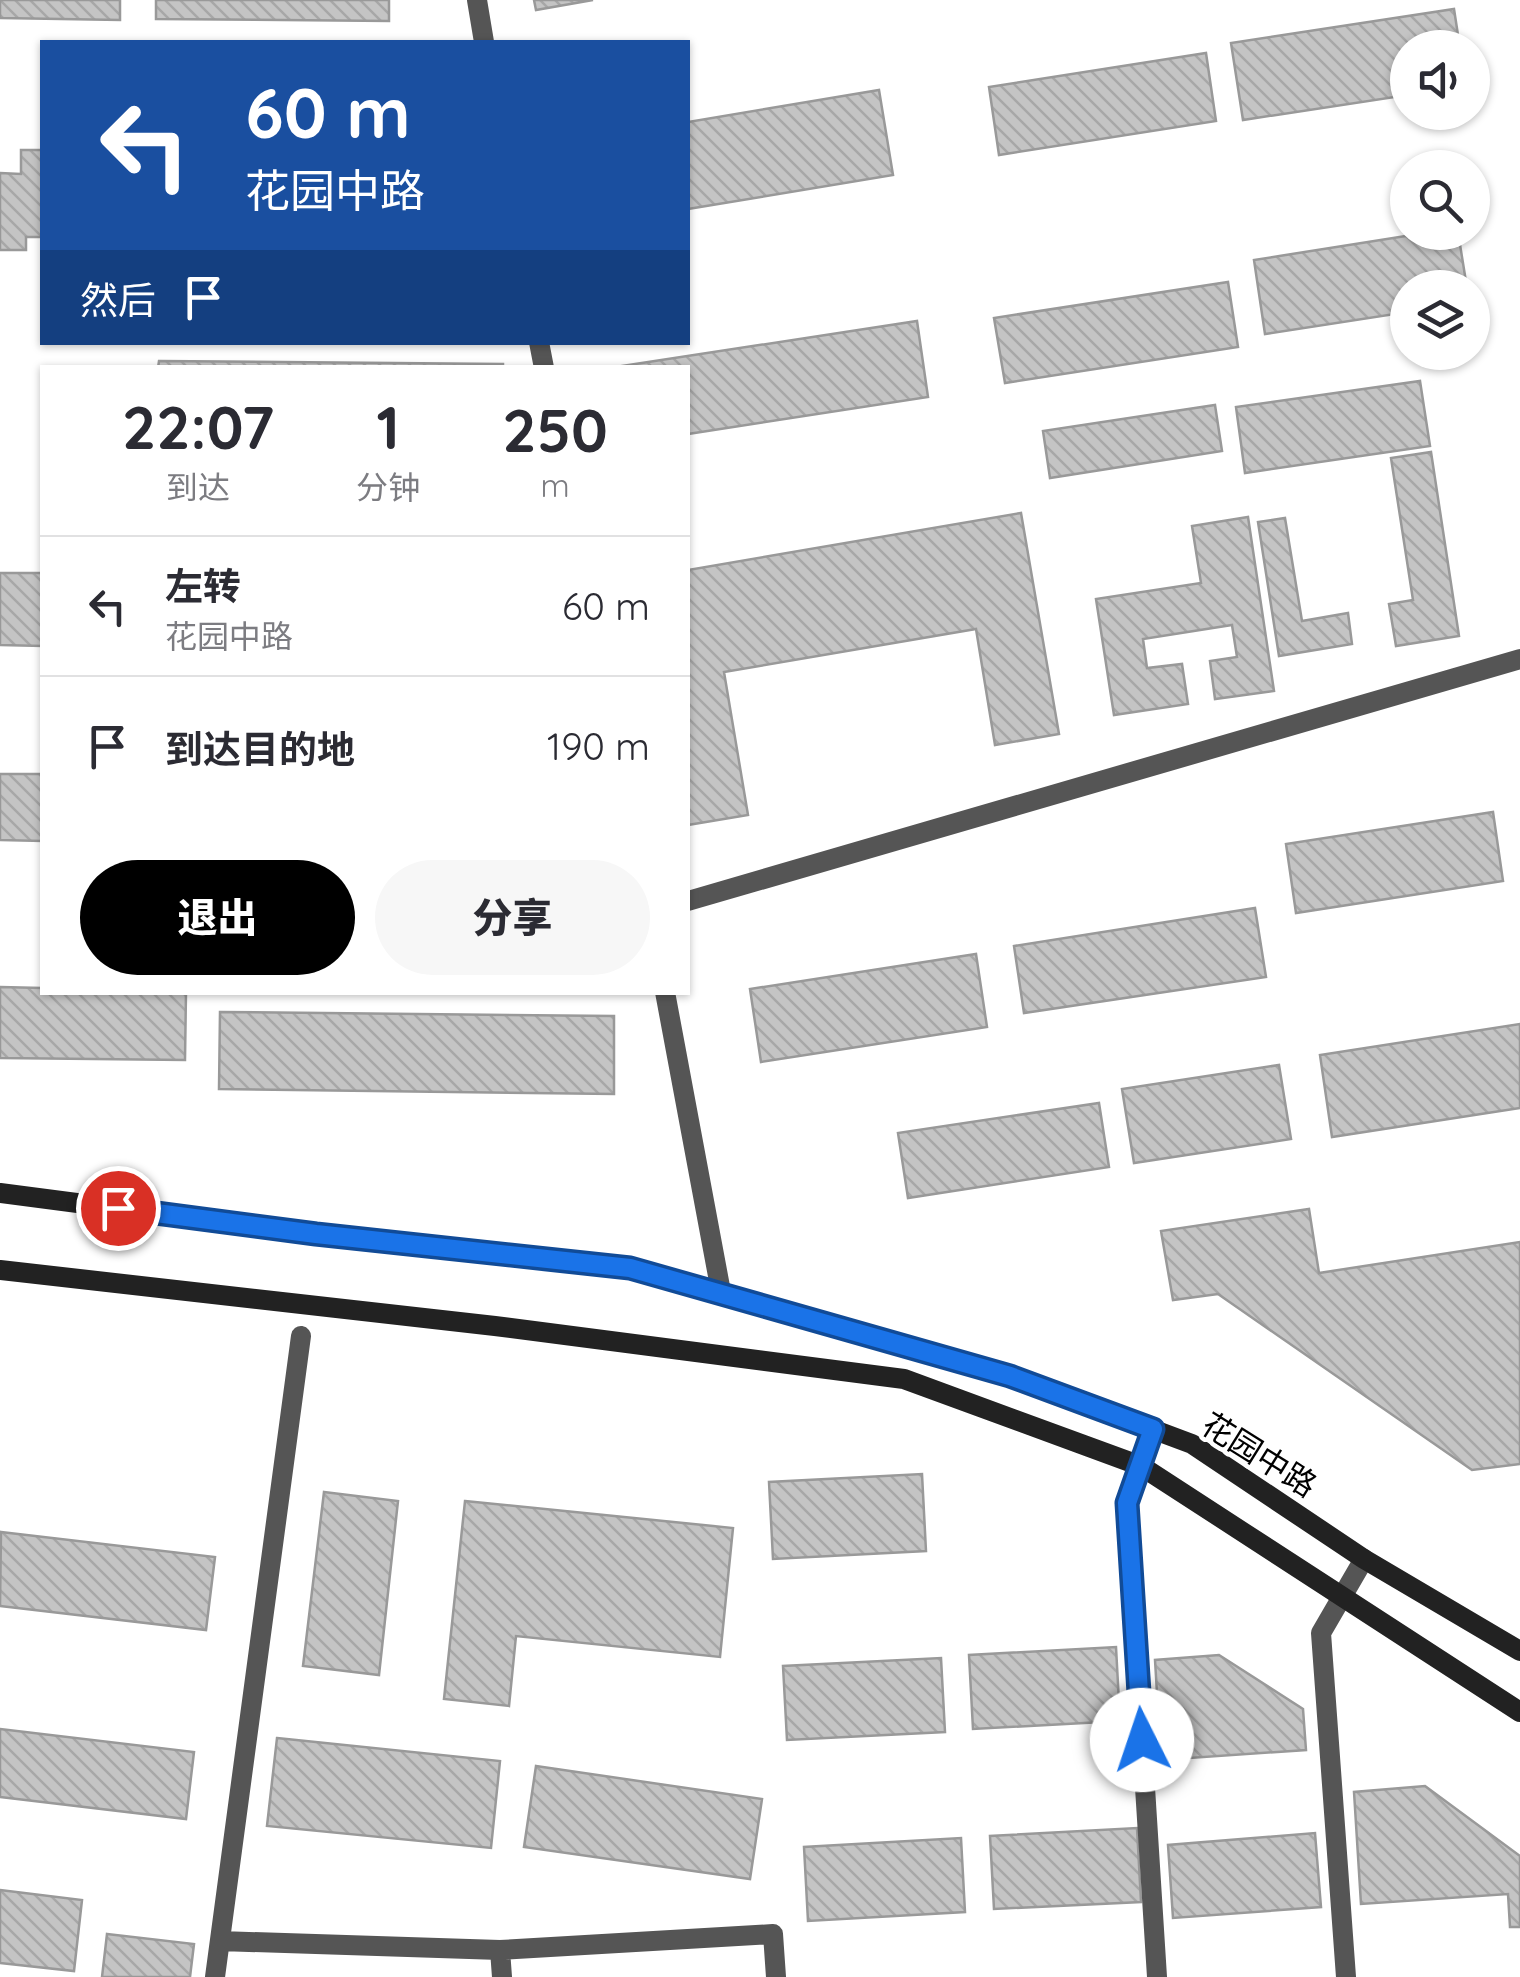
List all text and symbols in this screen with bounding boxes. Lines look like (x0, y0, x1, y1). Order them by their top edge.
map controls (1390, 30, 1490, 370)
button: sound (1390, 30, 1490, 130)
text: 60 m (245, 68, 411, 156)
icon: left (80, 80, 210, 210)
button: search (1390, 150, 1490, 250)
text: 花园中路 (245, 162, 425, 218)
icon: arrive (176, 270, 231, 325)
button: layers (1390, 270, 1490, 370)
text: 然后 (80, 276, 156, 324)
text: 22:07 (122, 389, 274, 464)
text: 1 (377, 389, 400, 464)
text: 250 (502, 392, 608, 467)
text: m (541, 465, 570, 505)
text: 到达 (166, 467, 230, 507)
text: 分钟 (356, 467, 420, 507)
text: 左转 (165, 562, 241, 610)
icon: left (80, 579, 135, 634)
text: 60 m (562, 582, 650, 630)
text: 花园中路 (165, 616, 293, 656)
icon: arrive (80, 719, 135, 774)
text: 190 m (547, 722, 650, 770)
text: 到达目的地 (165, 725, 355, 773)
button: 退出 (80, 860, 355, 975)
button: 分享 (375, 860, 650, 975)
pin (76, 1166, 161, 1251)
icon: arrive (91, 1181, 146, 1236)
street label: 花园中路 (1195, 1403, 1324, 1505)
position arrow (1090, 1688, 1194, 1792)

